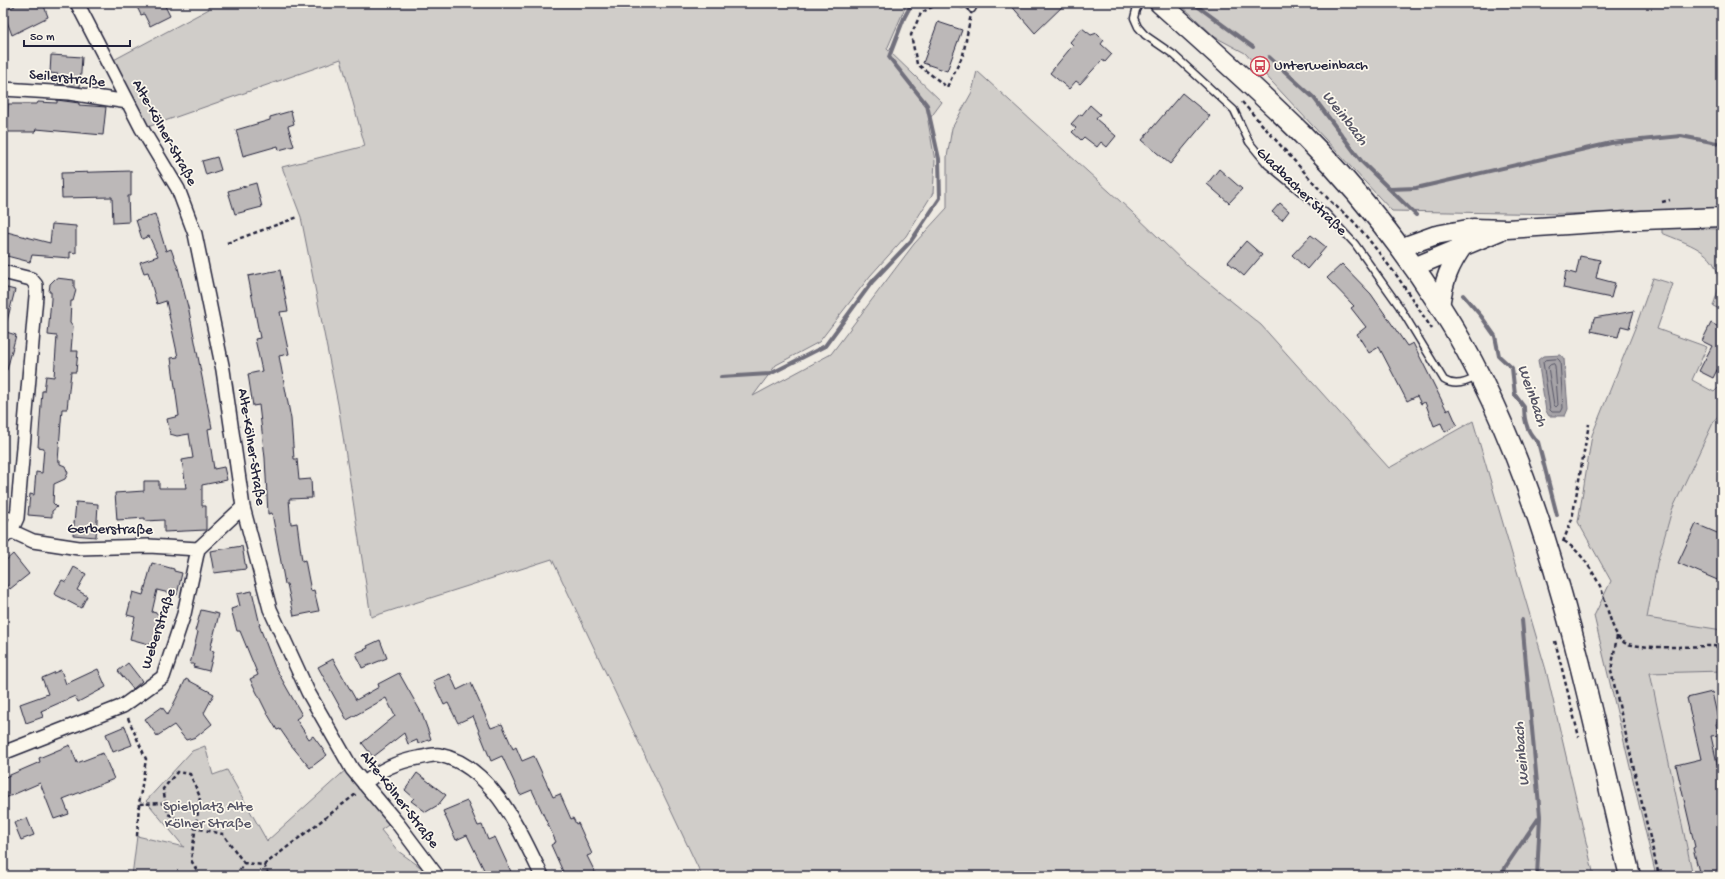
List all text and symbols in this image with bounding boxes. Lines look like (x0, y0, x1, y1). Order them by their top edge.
scale bar (24, 22, 130, 48)
text: 50 m (30, 31, 55, 45)
bus stop icon: Unterweinbach (1249, 55, 1271, 77)
place label: Unterweinbach (1274, 57, 1368, 75)
street label: Seilerstraße (28, 66, 106, 92)
street label: Alte-Kölner-Straße (127, 77, 201, 189)
water label: Weinbach (1317, 88, 1372, 150)
street label: Gladbacher Straße (1252, 144, 1350, 240)
water label: Weinbach (1512, 363, 1551, 430)
street label: Alte-Kölner-Straße (233, 387, 269, 507)
street label: Gerberstraße (67, 520, 153, 540)
street label: Weberstraße (138, 586, 181, 672)
water label: Weinbach (1511, 721, 1535, 787)
street label: Alte-Kölner-Straße (355, 748, 443, 852)
park label: Spielplatz Alte Kölner Straße (163, 798, 253, 833)

